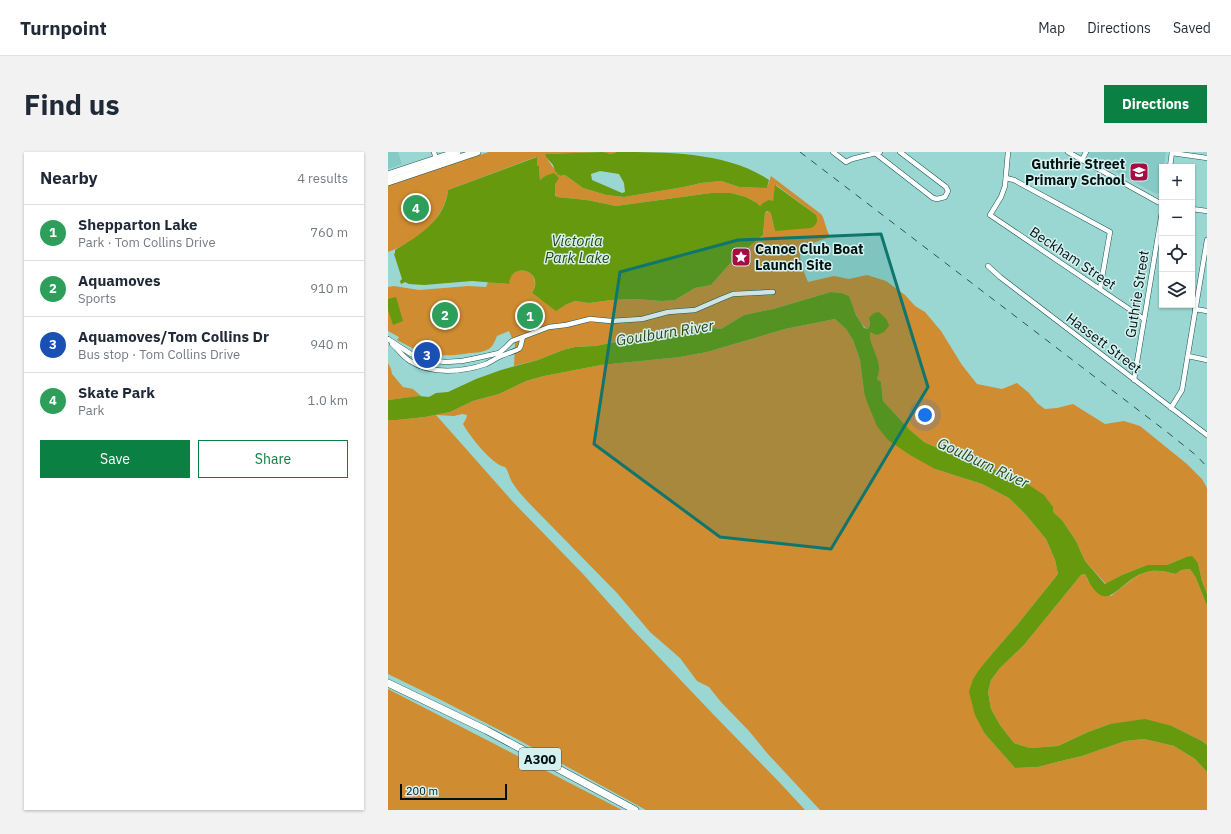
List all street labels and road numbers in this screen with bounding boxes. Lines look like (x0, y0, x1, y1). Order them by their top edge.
street label: Beckham Street (1026, 222, 1120, 294)
street label: Guthrie Street (1121, 249, 1153, 339)
street label: Hassett Street (1063, 309, 1145, 377)
road number: A300 (519, 748, 561, 770)

